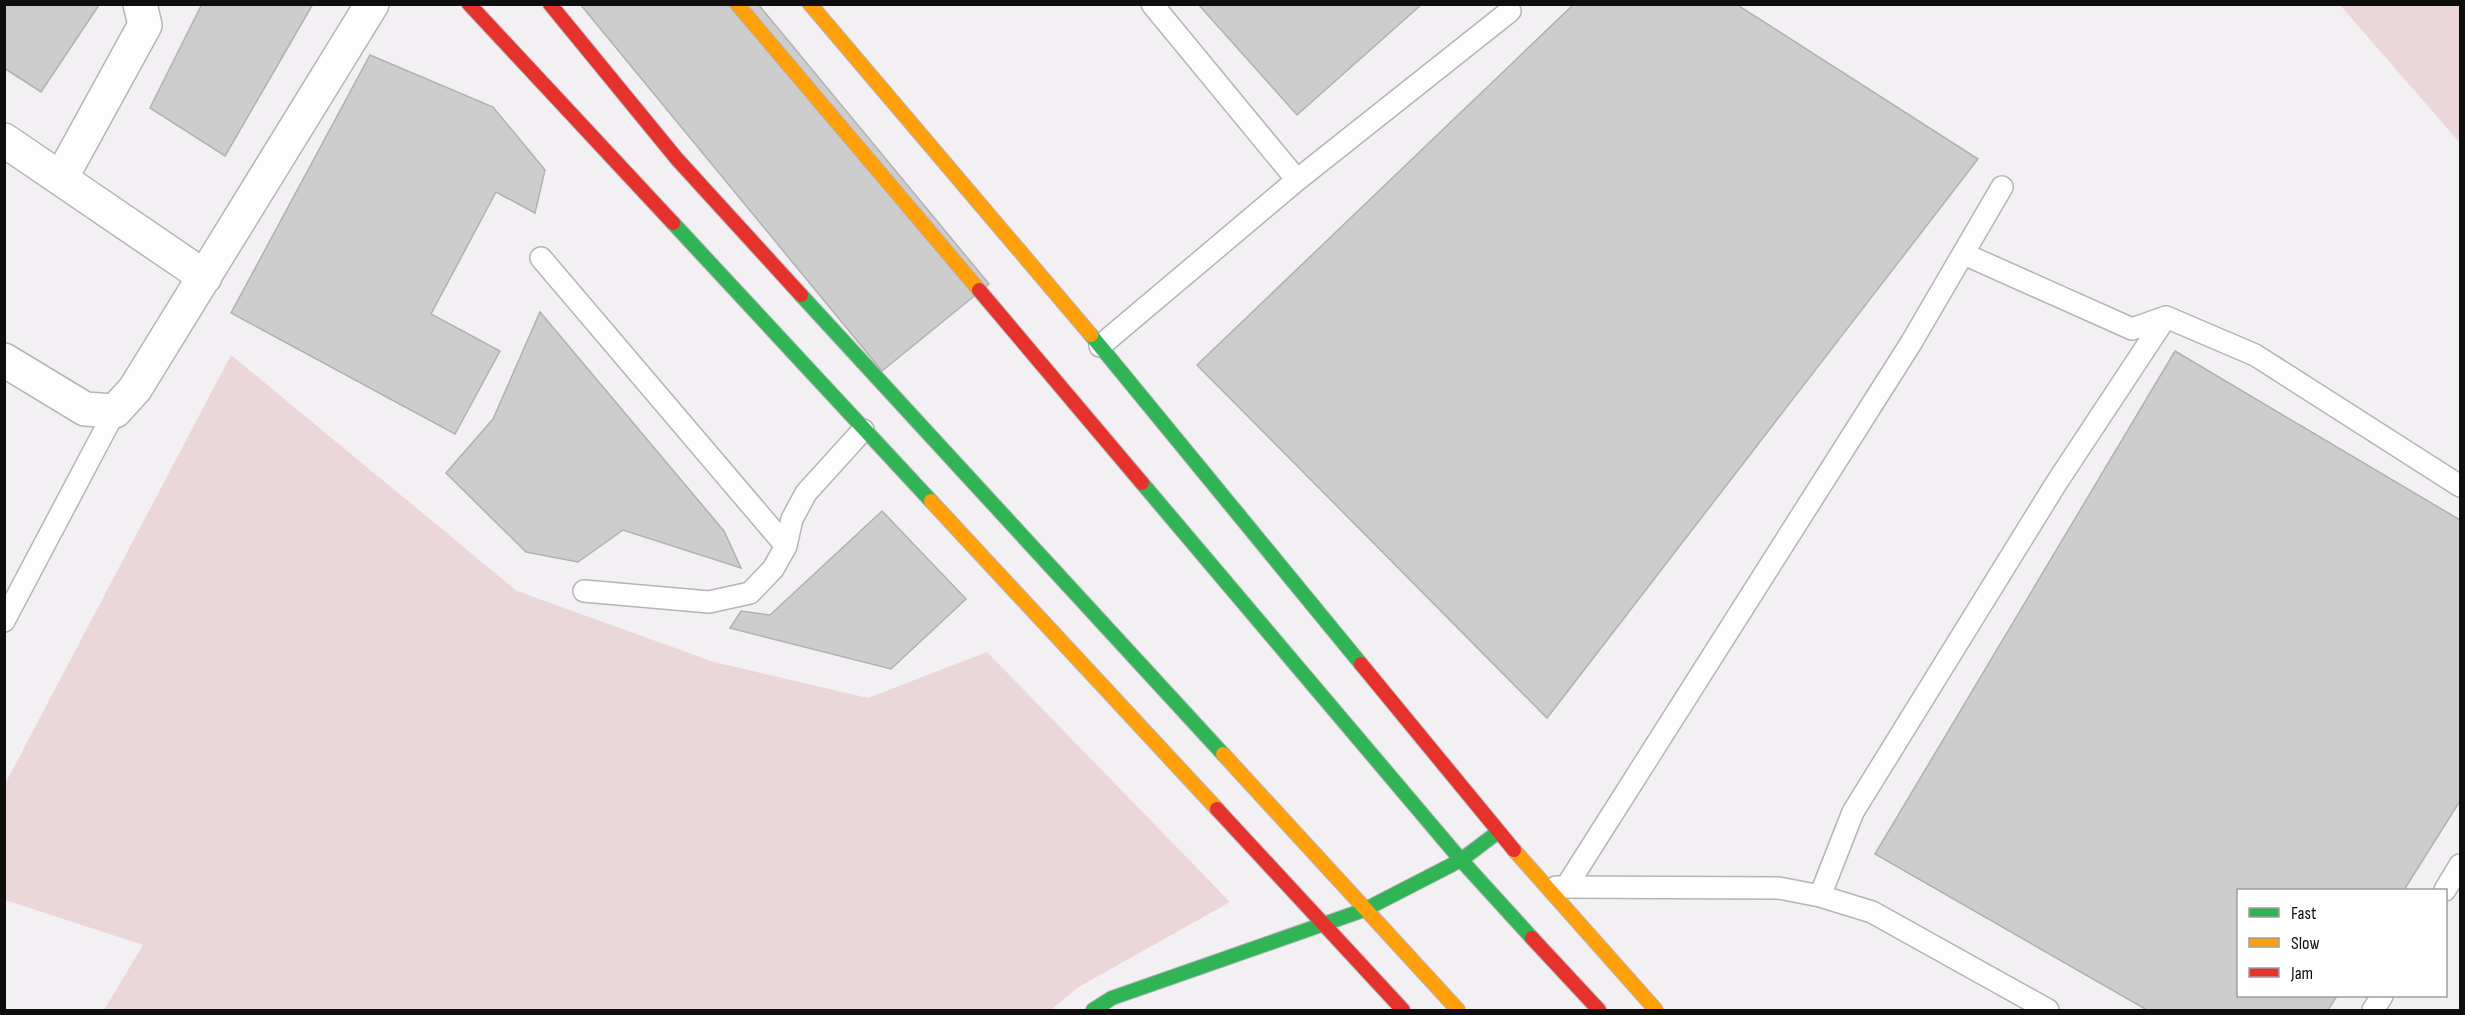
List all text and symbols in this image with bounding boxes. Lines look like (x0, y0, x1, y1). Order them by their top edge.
legend (2237, 889, 2447, 997)
text: Fast (2291, 903, 2317, 924)
text: Slow (2291, 933, 2320, 954)
text: Jam (2290, 963, 2313, 984)

